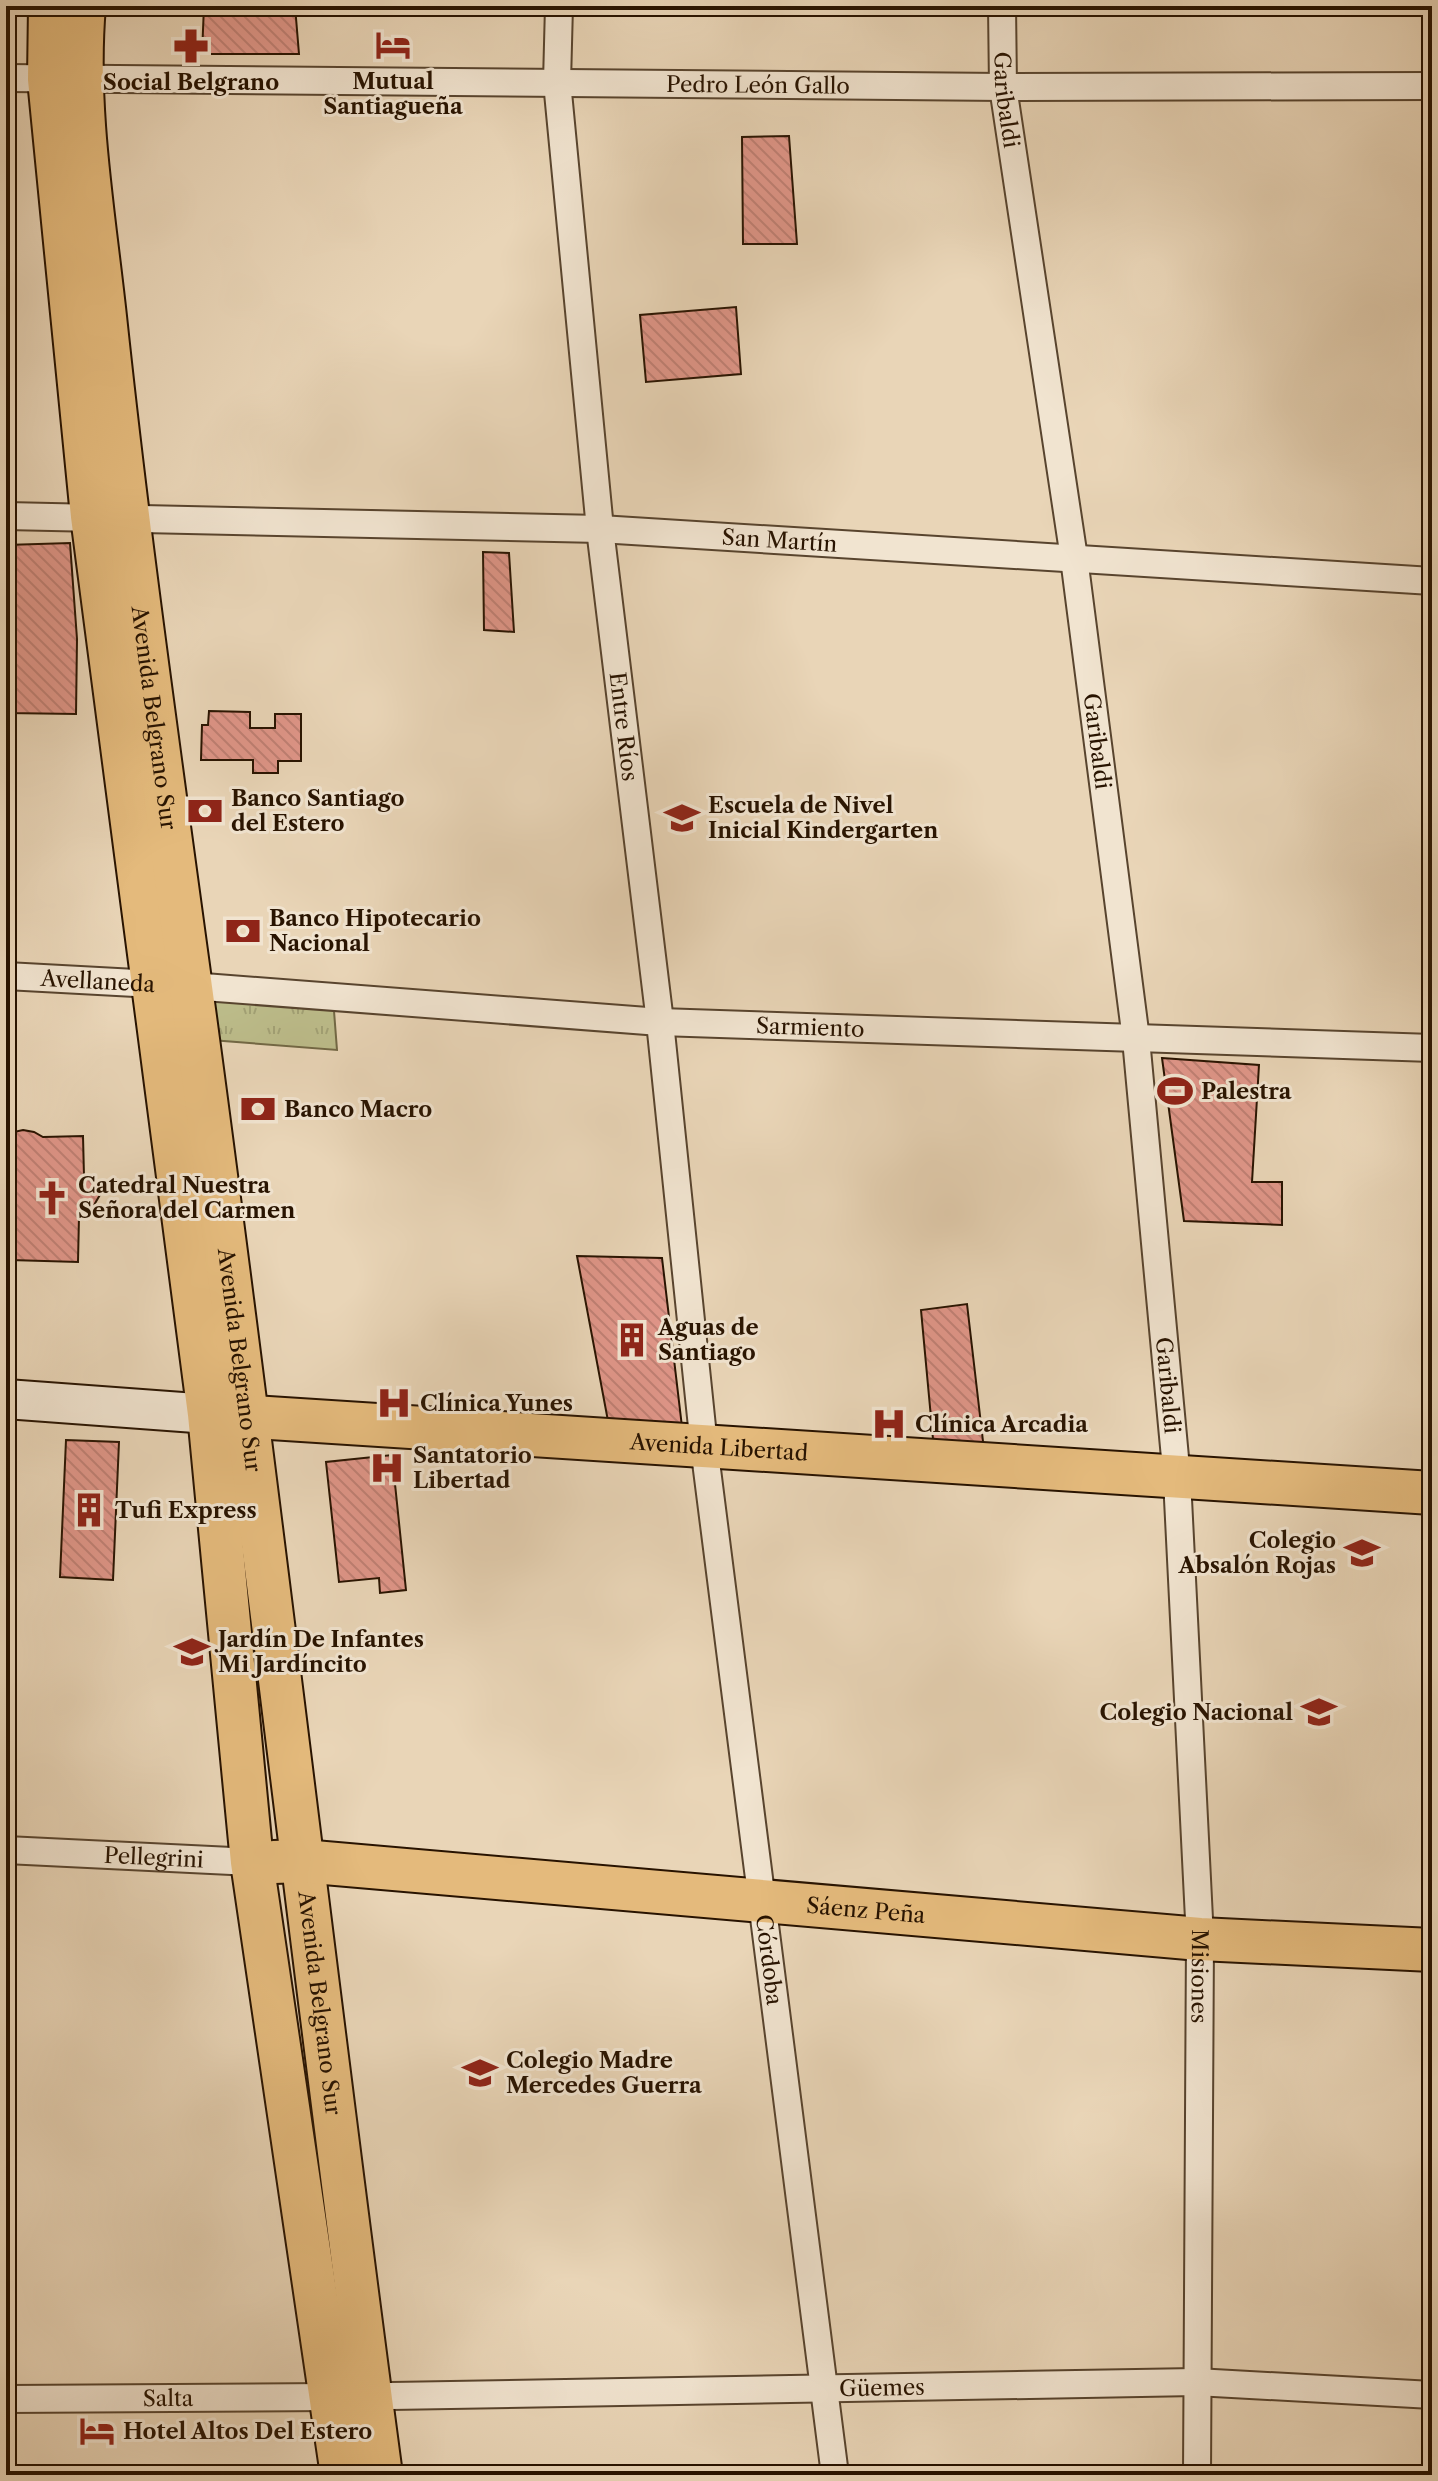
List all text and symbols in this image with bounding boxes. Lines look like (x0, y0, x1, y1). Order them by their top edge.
hotel icon: Mutual Santiagueña (374, 26, 412, 64)
pharmacy icon: Social Belgrano (172, 27, 210, 65)
street label: Garibaldi (989, 51, 1025, 150)
place label: Mutual Santiagueña (323, 68, 463, 120)
place label: Social Belgrano (103, 69, 279, 96)
street label: Pedro León Gallo (666, 71, 850, 100)
street label: San Martín (721, 524, 838, 558)
street label: Avenida Belgrano Sur (125, 603, 182, 831)
street label: Entre Ríos (604, 670, 644, 783)
street label: Garibaldi (1078, 691, 1117, 791)
place label: Banco Santiago del Estero (231, 785, 405, 837)
bank icon: Banco Santiago del Estero (186, 792, 224, 830)
place label: Escuela de Nivel Inicial Kindergarten (708, 792, 938, 844)
school or university icon: Escuela de Nivel Inicial Kindergarten (663, 799, 701, 837)
place label: Banco Hipotecario Nacional (269, 905, 481, 957)
bank icon: Banco Hipotecario Nacional (224, 912, 262, 950)
street label: Avellaneda (39, 965, 156, 998)
street label: Sarmiento (756, 1012, 865, 1043)
sports icon: Palestra (1156, 1072, 1194, 1110)
place label: Palestra (1201, 1078, 1292, 1105)
bank icon: Banco Macro (239, 1090, 277, 1128)
place label: Banco Macro (284, 1096, 432, 1123)
place label: Catedral Nuestra Señora del Carmen (78, 1172, 295, 1224)
church icon: Catedral Nuestra Señora del Carmen (33, 1179, 71, 1217)
street label: Avenida Belgrano Sur (212, 1245, 267, 1474)
place label: Aguas de Santiago (657, 1314, 759, 1366)
building icon: Aguas de Santiago (613, 1321, 651, 1359)
street label: Garibaldi (1150, 1336, 1186, 1435)
hospital icon: Clínica Yunes (375, 1384, 413, 1422)
place label: Clínica Yunes (420, 1390, 573, 1417)
hospital icon: Clínica Arcadia (870, 1405, 908, 1443)
place label: Clínica Arcadia (915, 1411, 1088, 1438)
street label: Avenida Libertad (628, 1428, 809, 1467)
place label: Santatorio Libertad (413, 1442, 532, 1494)
hospital icon: Santatorio Libertad (368, 1449, 406, 1487)
building icon: Tufi Express (70, 1491, 108, 1529)
place label: Tufi Express (115, 1497, 257, 1524)
place label: Colegio Absalón Rojas (1178, 1527, 1336, 1579)
school or university icon: Colegio Absalón Rojas (1343, 1534, 1381, 1572)
place label: Jardín De Infantes Mi Jardíncito (214, 1626, 424, 1678)
school or university icon: Jardín De Infantes Mi Jardíncito (173, 1633, 211, 1671)
school or university icon: Colegio Nacional (1300, 1693, 1338, 1731)
place label: Colegio Nacional (1100, 1699, 1293, 1726)
street label: Pellegrini (103, 1842, 205, 1874)
street label: Avenida Belgrano Sur (292, 1889, 347, 2117)
street label: Sáenz Peña (805, 1892, 927, 1929)
street label: Córdoba (750, 1913, 788, 2007)
street label: Misiones (1186, 1929, 1213, 2023)
place label: Colegio Madre Mercedes Guerra (506, 2047, 702, 2099)
school or university icon: Colegio Madre Mercedes Guerra (461, 2054, 499, 2092)
street label: Güemes (839, 2374, 925, 2402)
street label: Salta (143, 2385, 194, 2412)
hotel icon: Hotel Altos Del Estero (78, 2412, 116, 2450)
place label: Hotel Altos Del Estero (123, 2418, 372, 2445)

